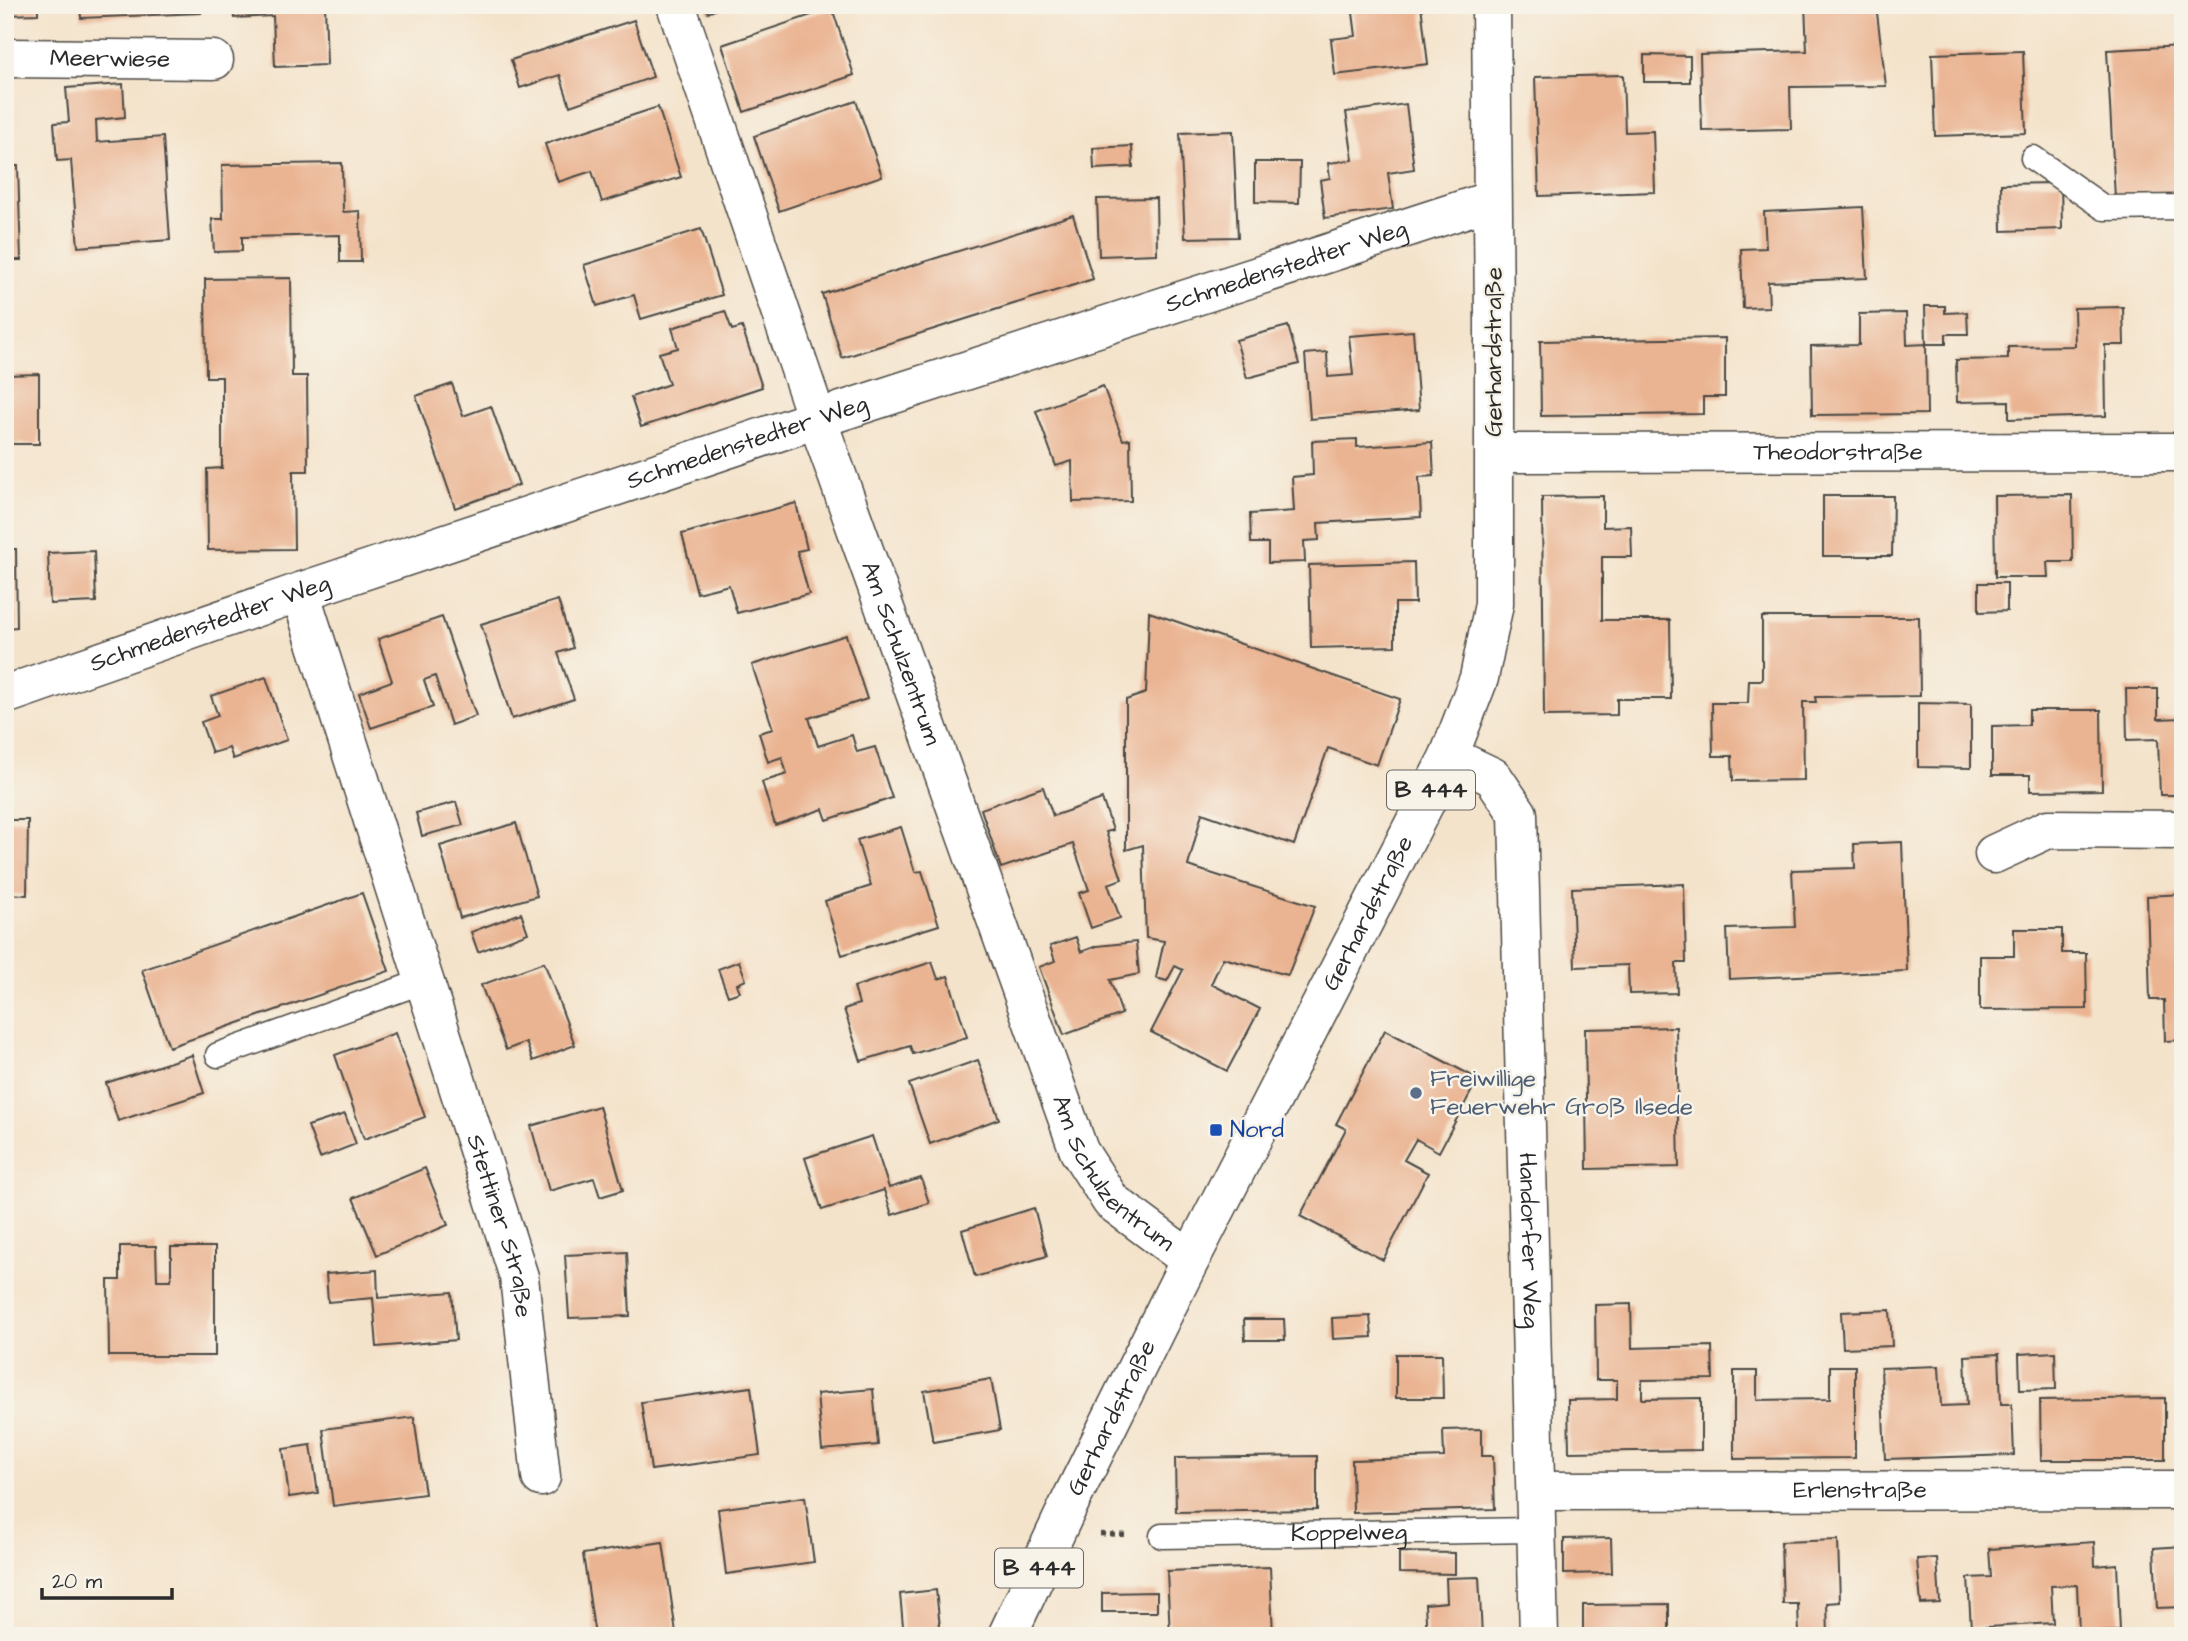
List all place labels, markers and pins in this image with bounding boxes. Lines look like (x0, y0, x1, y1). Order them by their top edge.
place label: Freiwillige Feuerwehr Groß Ilsede (1430, 1062, 1693, 1124)
marker: Freiwillige Feuerwehr Groß Ilsede (1408, 1085, 1424, 1101)
place label: Nord (1230, 1113, 1284, 1147)
marker: Nord (1208, 1122, 1224, 1138)

